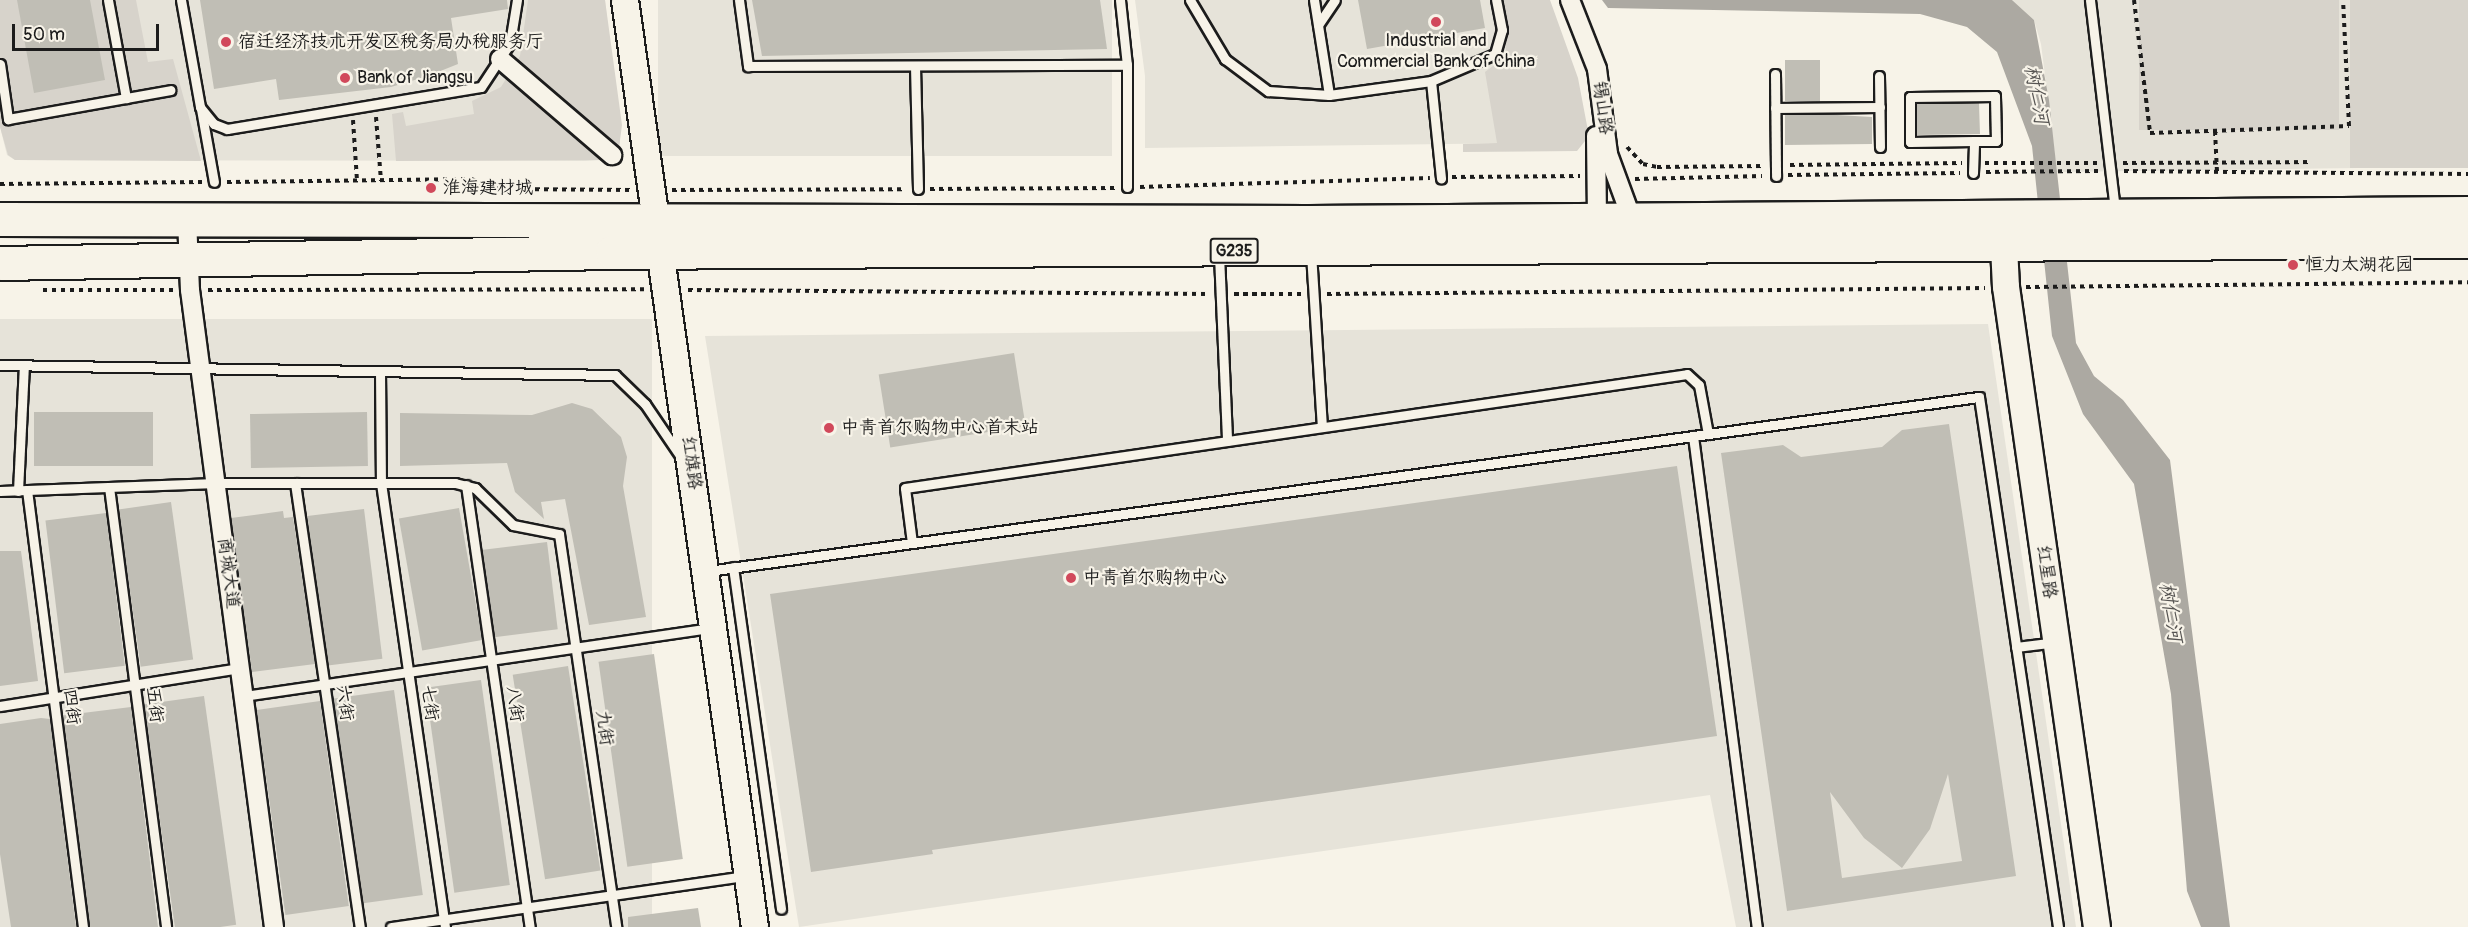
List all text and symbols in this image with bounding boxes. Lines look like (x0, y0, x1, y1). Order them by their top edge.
scale bar (15, 12, 162, 50)
marker: Industrial and Commercial Bank of China (1429, 15, 1443, 29)
text: 50 m (23, 23, 65, 46)
place label: 宿迁经济技术开发区税务局办税服务厅 (238, 31, 544, 53)
place label: Industrial and Commercial Bank of China (1337, 31, 1535, 74)
marker: 宿迁经济技术开发区税务局办税服务厅 (219, 35, 233, 49)
water label: 树仁河 (2019, 63, 2055, 127)
place label: Bank of Jiangsu (357, 67, 473, 89)
marker: Bank of Jiangsu (338, 71, 352, 85)
street label: 锡山路 (1588, 80, 1616, 136)
place label: 淮海建材城 (443, 177, 533, 199)
marker: 淮海建材城 (424, 181, 438, 195)
road number: G235 (1208, 238, 1260, 264)
place label: 恒力太湖花园 (2305, 254, 2413, 276)
marker: 恒力太湖花园 (2286, 258, 2300, 272)
place label: 中青首尔购物中心首末站 (841, 417, 1039, 439)
marker: 中青首尔购物中心首末站 (822, 421, 836, 435)
street label: 红旗路 (677, 435, 705, 491)
street label: 商城大道 (213, 536, 243, 610)
street label: 红星路 (2032, 544, 2060, 600)
place label: 中青首尔购物中心 (1083, 567, 1227, 589)
marker: 中青首尔购物中心 (1064, 571, 1078, 585)
water label: 树仁河 (2154, 580, 2188, 644)
street label: 六街 (331, 684, 357, 722)
street label: 七街 (416, 684, 442, 722)
street label: 八街 (501, 685, 527, 723)
street label: 五街 (141, 686, 167, 724)
street label: 四街 (58, 688, 84, 726)
street label: 九街 (591, 709, 617, 747)

